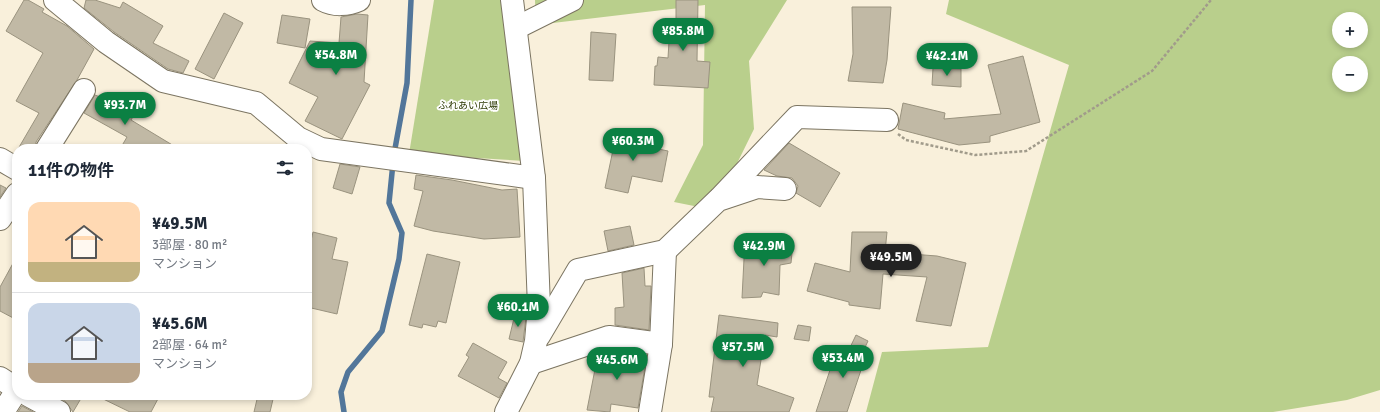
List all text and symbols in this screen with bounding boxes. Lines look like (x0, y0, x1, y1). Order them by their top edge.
map controls (1332, 12, 1368, 92)
button: + (1332, 12, 1368, 48)
pin: ¥85.8M (650, 18, 716, 52)
text: ¥85.8M (662, 23, 704, 39)
pin: ¥54.8M (303, 42, 369, 76)
pin: ¥42.1M (914, 43, 980, 77)
text: ¥54.8M (315, 47, 357, 63)
text: ¥42.1M (926, 48, 968, 64)
button: − (1332, 56, 1368, 92)
pin: ¥93.7M (92, 92, 158, 126)
text: ¥93.7M (104, 97, 146, 113)
park label: ふれあい広場 (438, 100, 498, 112)
pin: ¥60.3M (600, 128, 666, 162)
text: ¥60.3M (612, 133, 654, 149)
icon: filters (274, 157, 296, 179)
text: 11件の物件 (28, 160, 114, 181)
text: ¥49.5M (152, 213, 208, 234)
icon: home (60, 218, 108, 266)
pin: ¥42.9M (731, 233, 797, 267)
text: 3部屋 · 80 m² (152, 237, 227, 253)
text: ¥42.9M (743, 238, 785, 254)
pin: ¥49.5M (858, 244, 924, 278)
text: ¥49.5M (870, 249, 912, 265)
text: マンション (152, 256, 217, 272)
pin: ¥60.1M (485, 294, 551, 328)
text: ¥60.1M (497, 299, 539, 315)
text: ¥45.6M (152, 313, 208, 334)
icon: home (60, 319, 108, 367)
pin: ¥57.5M (710, 334, 776, 368)
text: 2部屋 · 64 m² (152, 337, 227, 353)
text: ¥57.5M (722, 339, 764, 355)
pin: ¥53.4M (810, 345, 876, 379)
pin: ¥45.6M (584, 347, 650, 381)
text: ¥53.4M (822, 350, 864, 366)
text: ¥45.6M (596, 352, 638, 368)
text: マンション (152, 356, 217, 372)

